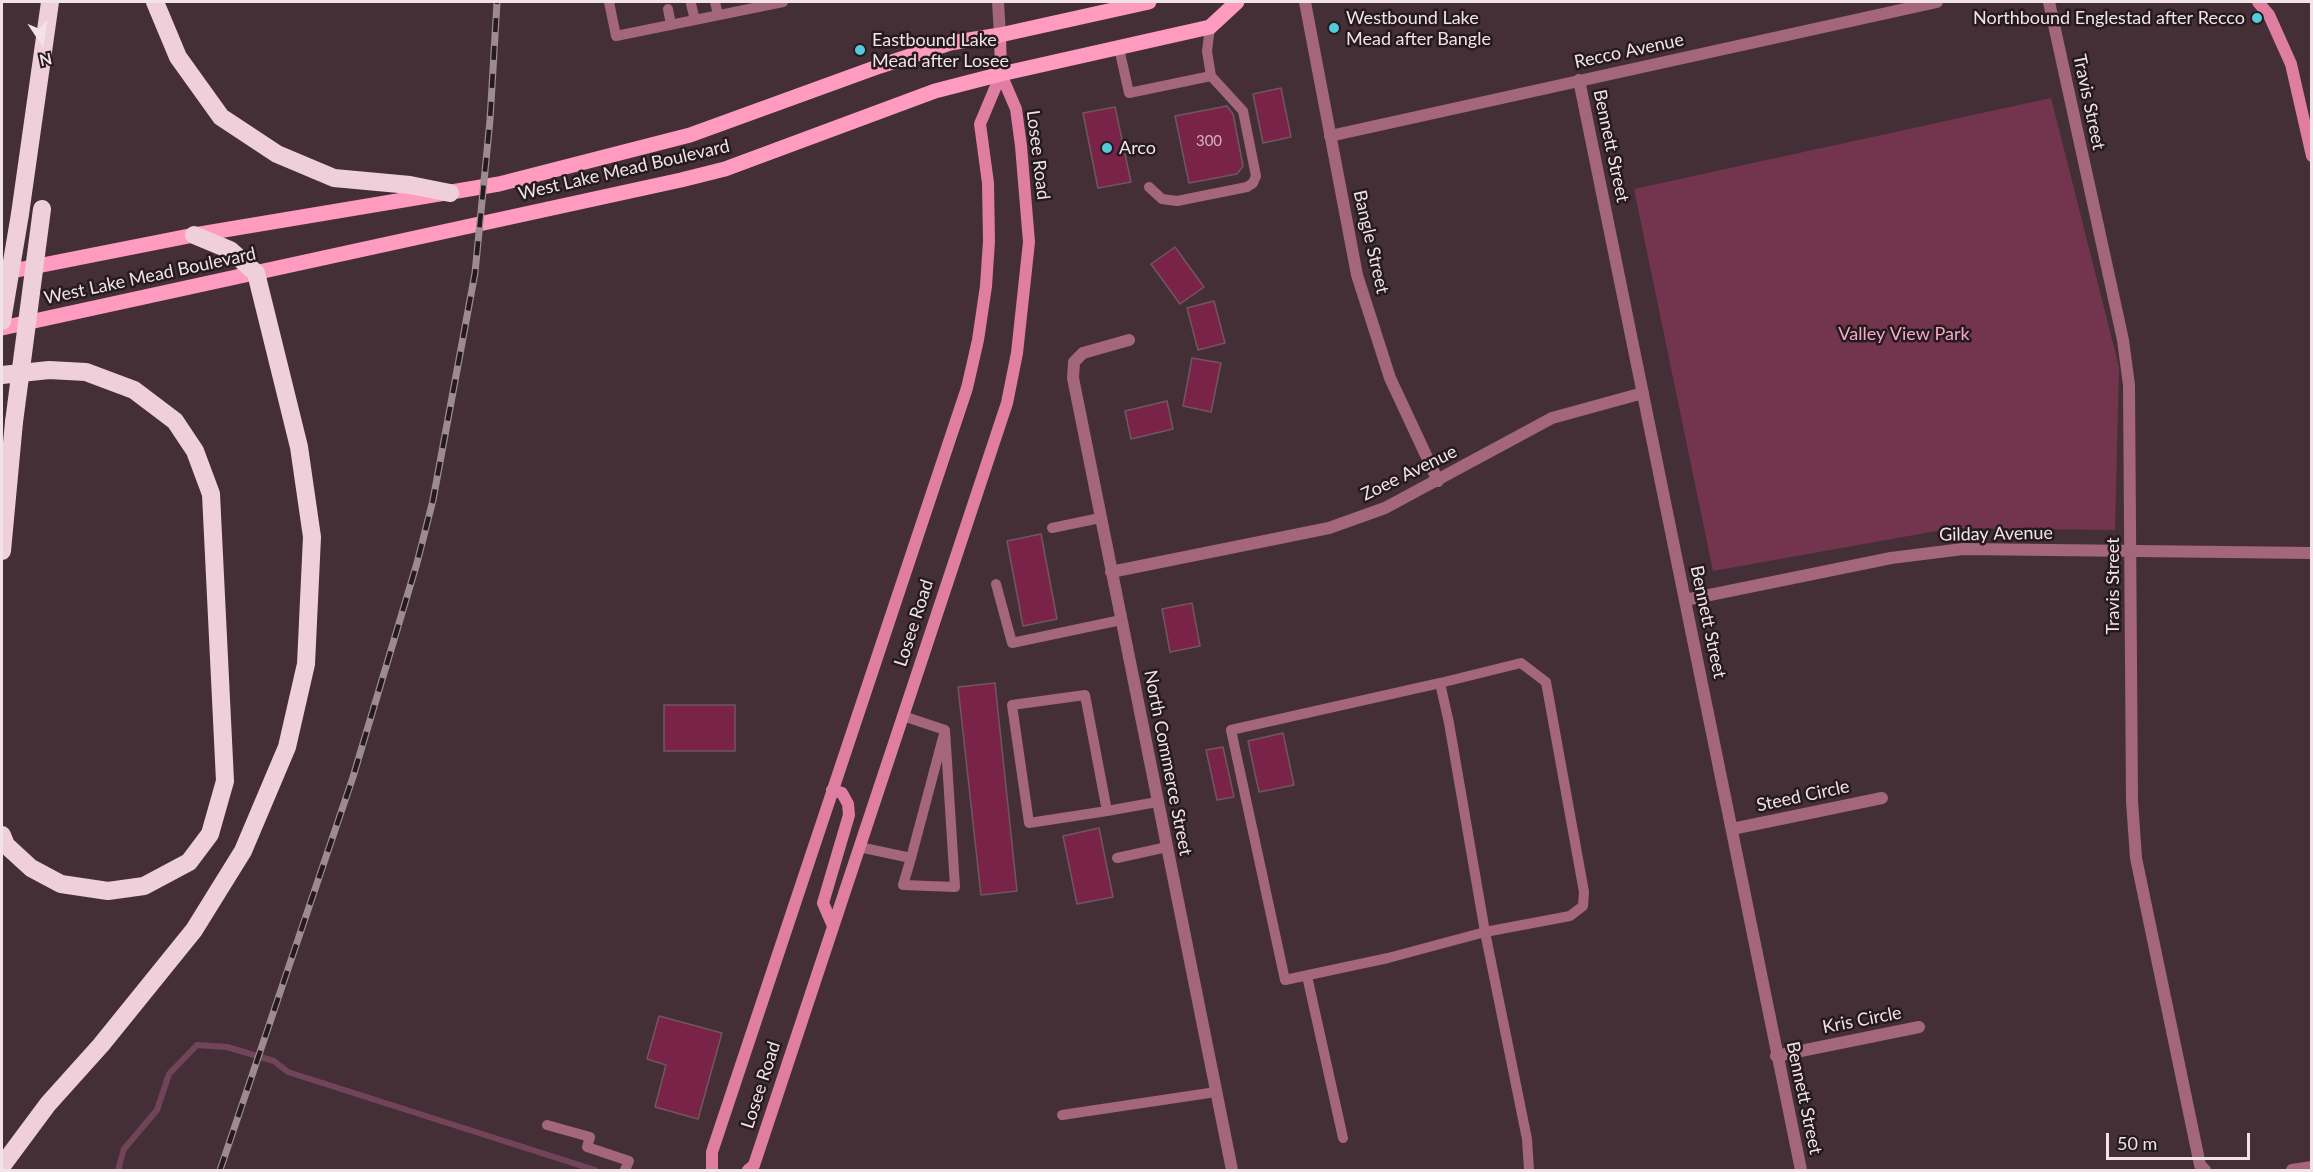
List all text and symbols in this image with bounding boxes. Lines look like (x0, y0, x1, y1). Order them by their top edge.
place label: Westbound Lake Mead after Bangle (1346, 7, 1491, 50)
place label: Northbound Englestad after Recco (1973, 7, 2245, 29)
marker: Northbound Englestad after Recco (2250, 11, 2264, 25)
north arrow (12, 12, 72, 72)
marker: Westbound Lake Mead after Bangle (1327, 21, 1341, 35)
place label: Eastbound Lake Mead after Losee (872, 29, 1009, 72)
street label: Recco Avenue (1572, 29, 1686, 73)
marker: Eastbound Lake Mead after Losee (853, 43, 867, 57)
text: N (38, 50, 54, 71)
street label: Travis Street (2068, 52, 2110, 152)
street label: Bennett Street (1588, 88, 1634, 204)
street label: Losee Road (1022, 109, 1054, 201)
house number: 300 (1196, 132, 1222, 150)
street label: West Lake Mead Boulevard (516, 135, 732, 205)
place label: Arco (1119, 137, 1156, 159)
marker: Arco (1100, 141, 1114, 155)
street label: Bangle Street (1349, 188, 1393, 296)
street label: West Lake Mead Boulevard (42, 243, 258, 309)
park label: Valley View Park (1838, 323, 1970, 345)
street label: Zoee Avenue (1358, 441, 1460, 505)
street label: Gilday Avenue (1939, 522, 2053, 546)
street label: Travis Street (2102, 537, 2124, 635)
street label: Bennett Street (1685, 564, 1731, 680)
street label: Losee Road (890, 577, 938, 669)
street label: North Commerce Street (1139, 668, 1197, 858)
street label: Steed Circle (1755, 776, 1851, 816)
street label: Kris Circle (1821, 1002, 1903, 1038)
street label: Losee Road (737, 1039, 785, 1131)
street label: Bennett Street (1781, 1040, 1827, 1156)
scale bar (2109, 1121, 2253, 1159)
text: 50 m (2117, 1132, 2157, 1154)

